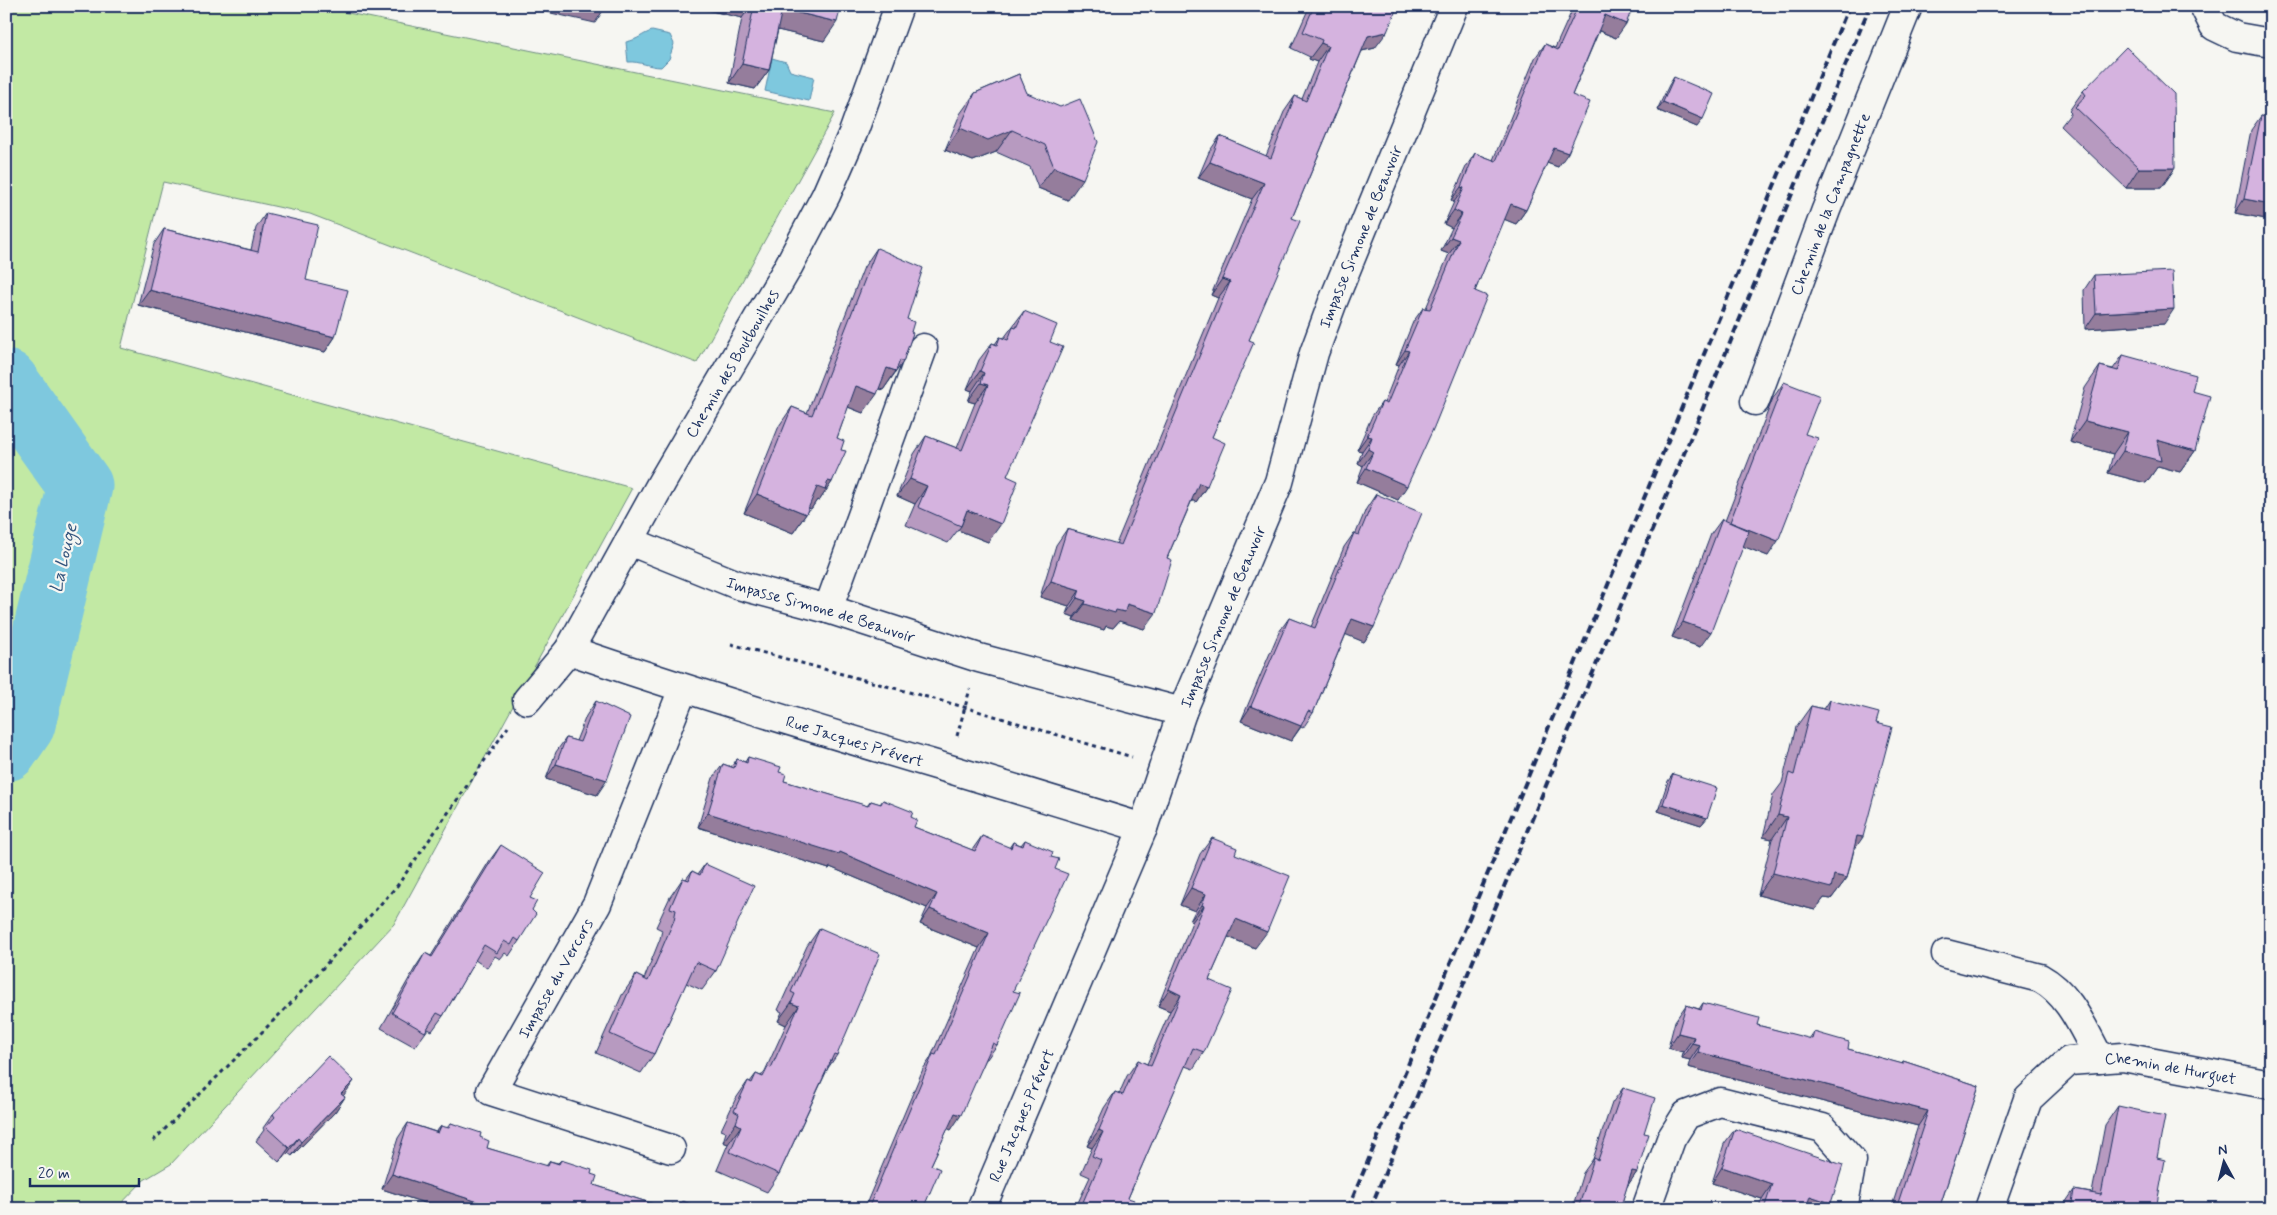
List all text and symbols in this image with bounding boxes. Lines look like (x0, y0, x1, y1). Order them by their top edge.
street label: Chemin de la Campagnette (1786, 110, 1876, 299)
street label: Impasse Simone de Beauvoir (1315, 142, 1408, 331)
street label: Chemin des Boutbouilhes (681, 286, 785, 442)
water label: La Louge (44, 520, 86, 595)
street label: Impasse Simone de Beauvoir (1176, 523, 1271, 711)
street label: Impasse Simone de Beauvoir (723, 572, 918, 649)
street label: Rue Jacques Prévert (783, 711, 926, 773)
street label: Impasse du Vercors (514, 915, 599, 1042)
street label: Rue Jacques Prévert (985, 1046, 1060, 1185)
street label: Chemin de Hurguet (2104, 1048, 2238, 1090)
north arrow (2200, 1138, 2250, 1188)
text: N (2217, 1141, 2228, 1160)
scale bar (30, 1155, 139, 1187)
text: 20 m (38, 1164, 70, 1184)

